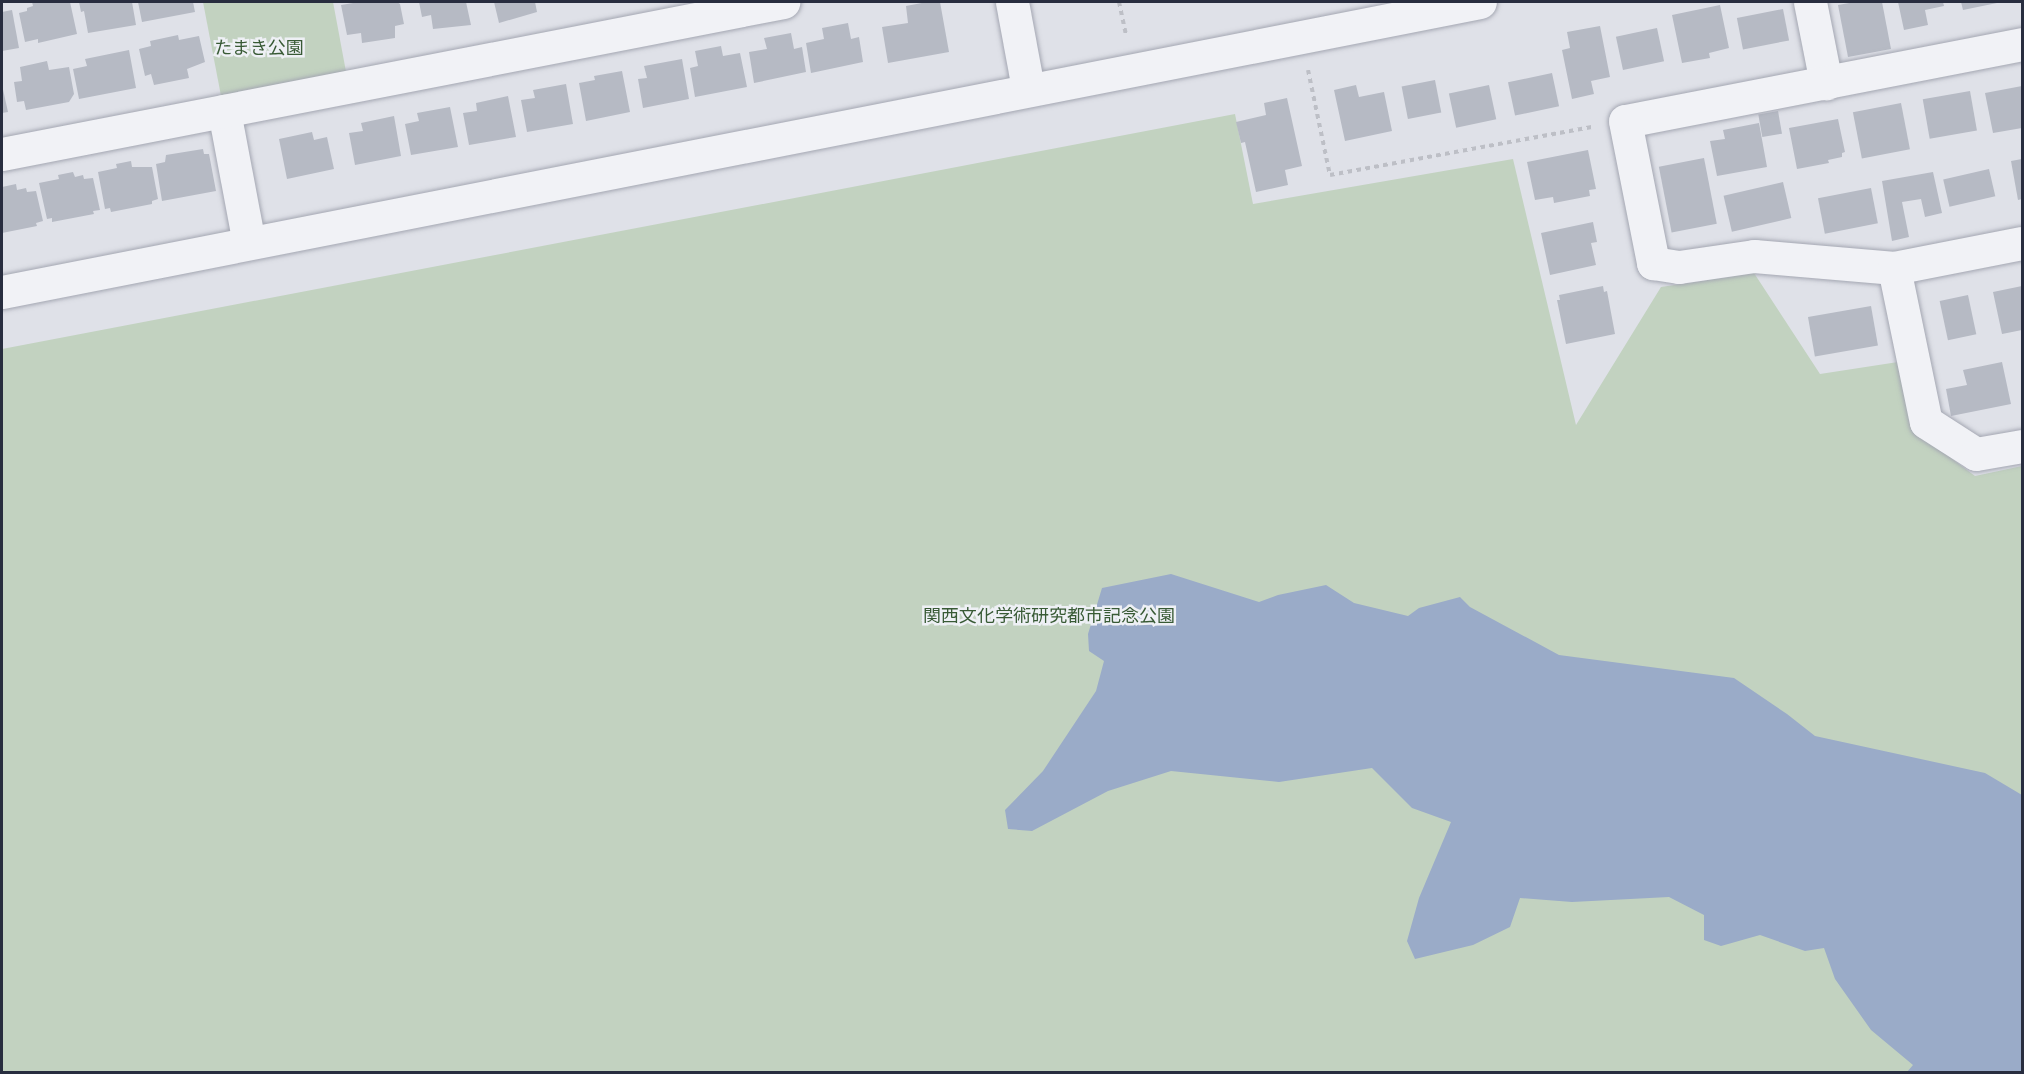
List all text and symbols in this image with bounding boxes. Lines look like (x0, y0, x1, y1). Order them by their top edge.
park label: たまき公園 (214, 36, 304, 58)
park label: 関西文化学術研究都市記念公園 (923, 604, 1175, 626)

